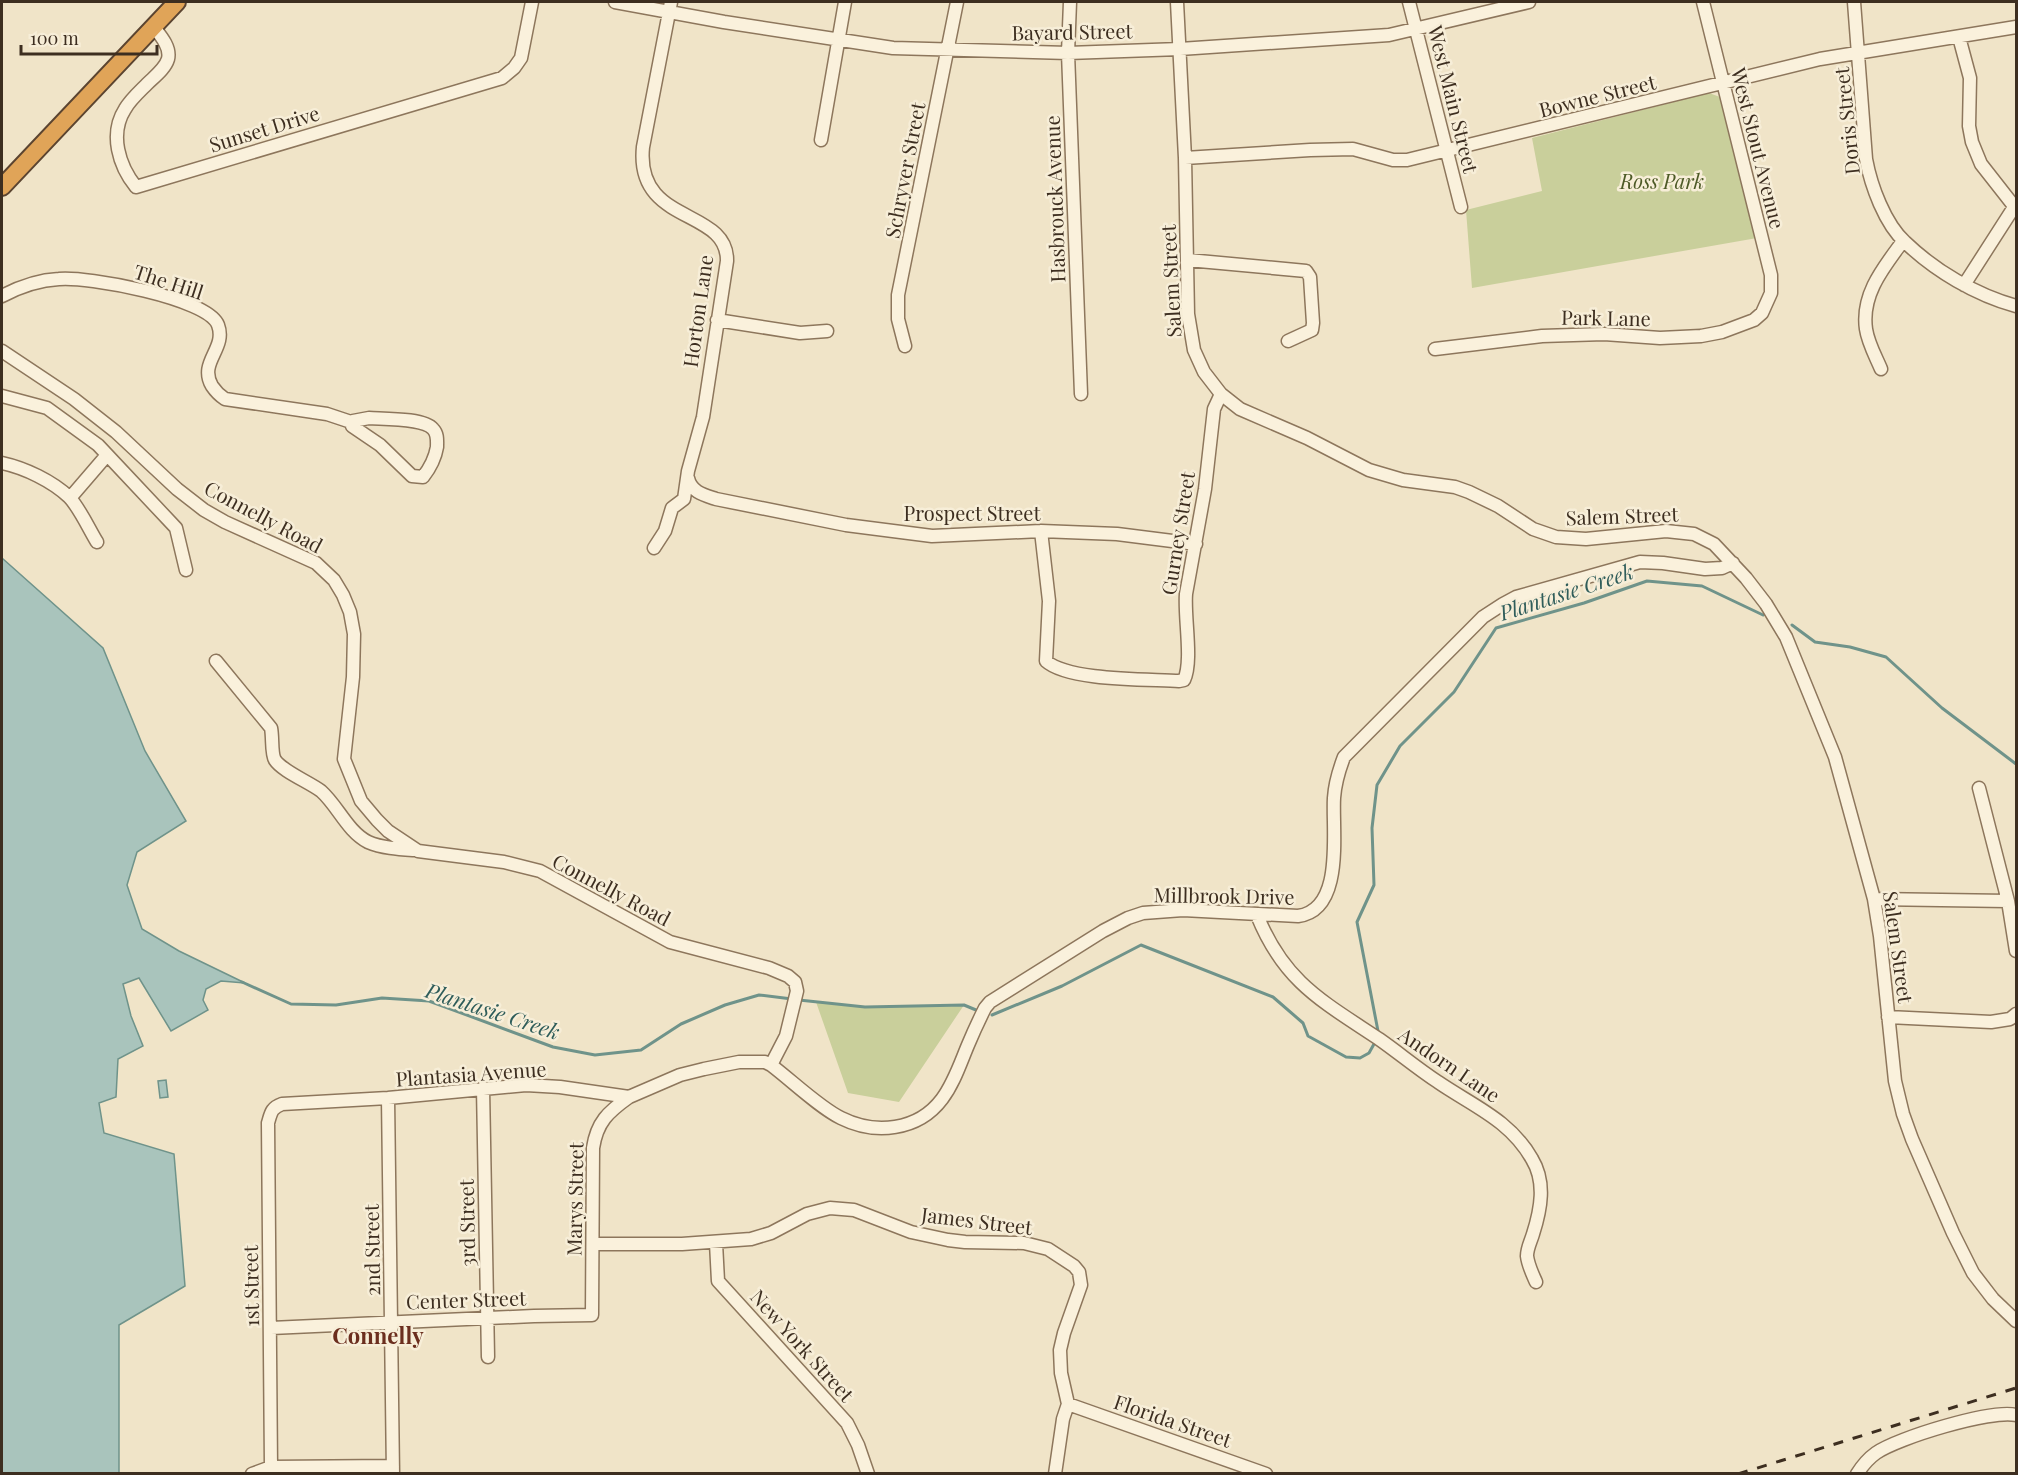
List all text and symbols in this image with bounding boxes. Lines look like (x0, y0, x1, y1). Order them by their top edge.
street label: Bayard Street (1011, 16, 1134, 46)
scale bar (21, 18, 158, 56)
street label: West Main Street (1422, 21, 1486, 177)
text: 100 m (30, 26, 79, 50)
street label: West Stout Avenue (1726, 64, 1792, 231)
street label: Doris Street (1827, 65, 1865, 176)
street label: Bowne Street (1536, 67, 1659, 123)
street label: Sunset Drive (205, 98, 323, 158)
street label: Schryver Street (878, 99, 931, 240)
street label: Hasbrouck Avenue (1038, 115, 1070, 283)
park label: Ross Park (1619, 167, 1704, 194)
street label: Salem Street (1154, 223, 1186, 338)
street label: Horton Lane (676, 253, 718, 369)
street label: The Hill (131, 257, 207, 305)
street label: Park Lane (1561, 303, 1651, 331)
street label: Gurney Street (1154, 468, 1200, 597)
street label: Connelly Road (200, 474, 328, 559)
street label: Prospect Street (904, 499, 1041, 526)
street label: Salem Street (1565, 500, 1680, 530)
water label: Plantasie Creek (1494, 556, 1637, 626)
street label: Connelly Road (548, 847, 676, 932)
street label: Millbrook Drive (1153, 880, 1295, 910)
street label: Salem Street (1878, 889, 1920, 1006)
water label: Plantasie Creek (421, 975, 564, 1045)
street label: Andorn Lane (1393, 1020, 1506, 1108)
street label: Plantasia Avenue (395, 1054, 547, 1092)
street label: Marys Street (560, 1141, 589, 1256)
street label: 3rd Street (452, 1178, 480, 1267)
street label: James Street (919, 1200, 1035, 1240)
street label: 2nd Street (357, 1203, 385, 1296)
street label: 1st Street (236, 1244, 264, 1327)
street label: Center Street (405, 1283, 527, 1315)
street label: New York Street (745, 1283, 861, 1408)
district label: Connelly (332, 1320, 424, 1350)
street label: Florida Street (1111, 1387, 1236, 1453)

